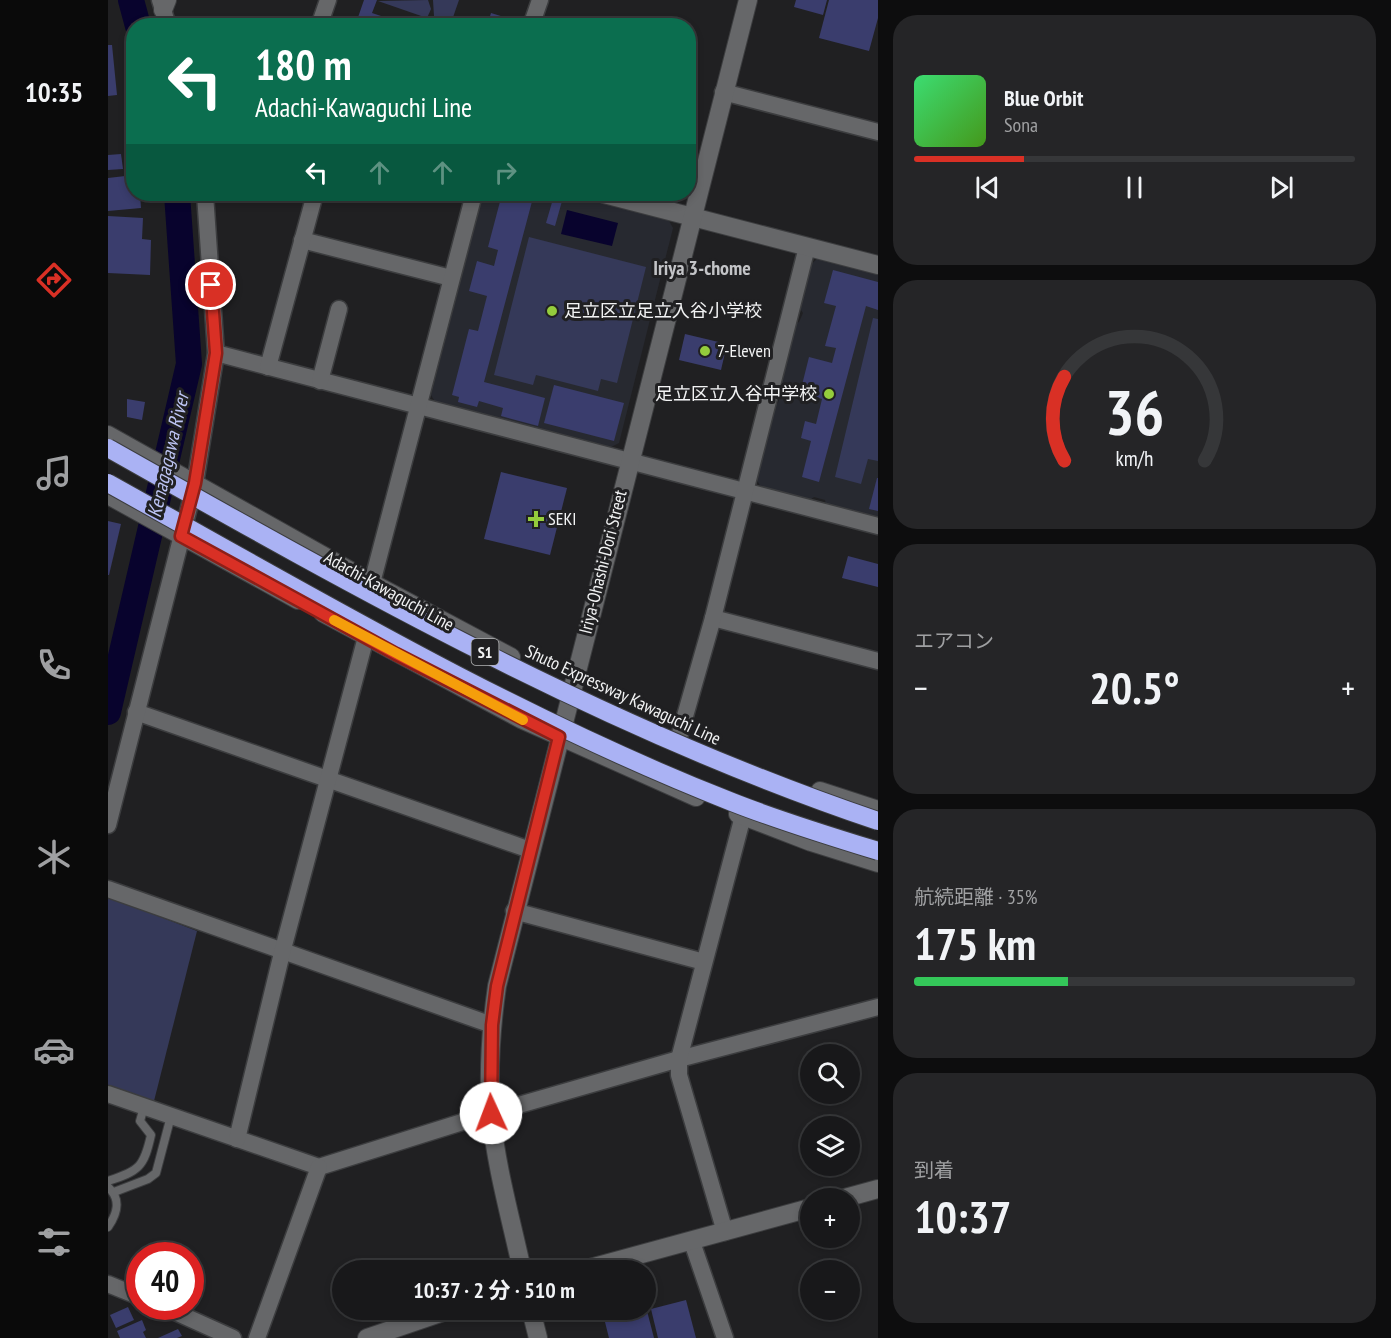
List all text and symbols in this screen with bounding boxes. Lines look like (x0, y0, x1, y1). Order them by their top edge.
text: 180 m (255, 37, 352, 92)
icon: left (156, 42, 234, 120)
text: 10:35 (25, 75, 83, 109)
text: Blue Orbit (1004, 84, 1083, 112)
text: Adachi-Kawaguchi Line (255, 90, 472, 124)
text: Sona (1004, 112, 1038, 138)
icon: left (300, 156, 333, 189)
icon: ahead (363, 156, 396, 189)
icon: ahead (426, 156, 459, 189)
icon: right (489, 156, 522, 189)
icon: previous (971, 171, 1004, 204)
icon: pause (1118, 171, 1151, 204)
icon: next (1265, 171, 1298, 204)
district label: Iriya 3-chome (653, 255, 751, 281)
icon: directions (33, 259, 75, 301)
pin (185, 259, 236, 310)
icon: arrive (194, 268, 227, 301)
place label: 足立区立足立入谷小学校 (564, 299, 762, 322)
marker: 足立区立足立入谷小学校 (545, 304, 559, 318)
place label: 7-Eleven (717, 339, 771, 362)
marker: 7-Eleven (698, 344, 712, 358)
text: 36 (1105, 372, 1164, 453)
place label: 足立区立入谷中学校 (655, 382, 817, 405)
marker: 足立区立入谷中学校 (822, 387, 836, 401)
water label: Kenagagawa River (141, 388, 196, 520)
text: km/h (1115, 445, 1154, 473)
icon: music (33, 452, 75, 494)
street label: Iriya-Ohashi-Dori Street (574, 487, 632, 636)
place label: SEKI (548, 507, 577, 530)
marker: SEKI (529, 512, 543, 526)
street label: Adachi-Kawaguchi Line (320, 545, 458, 636)
text: エアコン (914, 628, 994, 654)
road number: S1 (472, 639, 499, 665)
street label: Shuto Expressway Kawaguchi Line (522, 639, 725, 750)
icon: phone (33, 644, 75, 686)
text: 20.5° (1089, 658, 1180, 716)
text: − (914, 666, 928, 709)
text: + (1341, 666, 1355, 709)
icon: climate (33, 836, 75, 878)
text: 航続距離 · 35% (914, 884, 1037, 910)
text: 175 km (914, 914, 1036, 972)
icon: car (33, 1029, 75, 1071)
map controls (800, 1044, 860, 1320)
button: search (800, 1044, 860, 1104)
position arrow (459, 1081, 523, 1145)
button: layers (800, 1116, 860, 1176)
text: 到着 (914, 1157, 954, 1183)
text: 10:37 (914, 1187, 1011, 1245)
button: + (800, 1188, 860, 1248)
icon: filters (33, 1221, 75, 1263)
speed limit sign: 40 (126, 1242, 204, 1320)
button: − (800, 1260, 860, 1320)
text: 10:37 · 2 分 · 510 m (413, 1276, 575, 1304)

